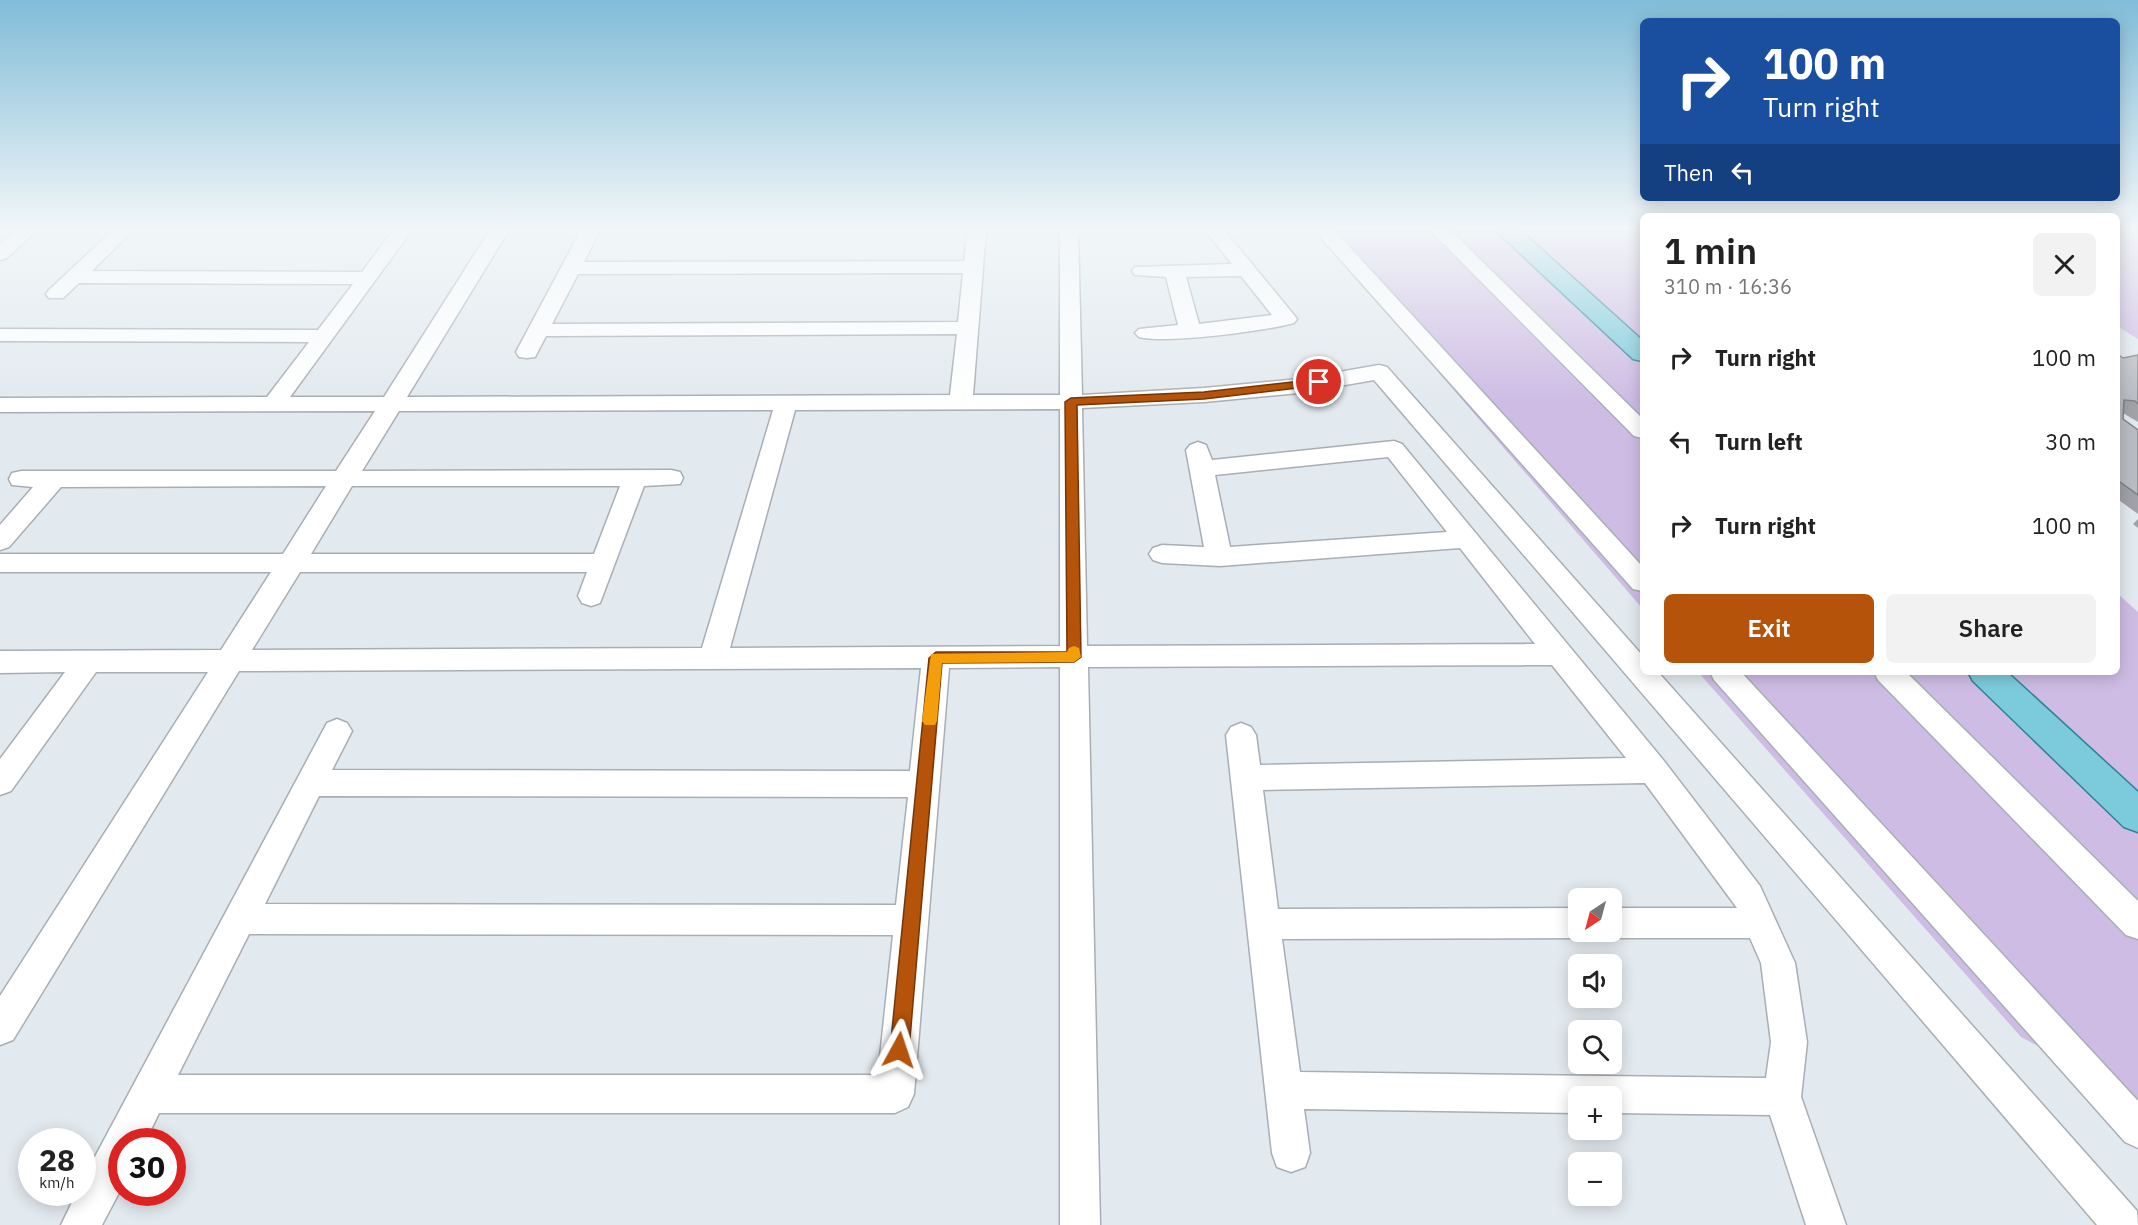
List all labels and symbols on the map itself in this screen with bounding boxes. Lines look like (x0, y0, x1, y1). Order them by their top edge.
pin (1293, 356, 1344, 407)
north arrow (1568, 888, 1622, 942)
position arrow (867, 1018, 931, 1082)
speed limit sign: 30 (108, 1128, 186, 1206)

